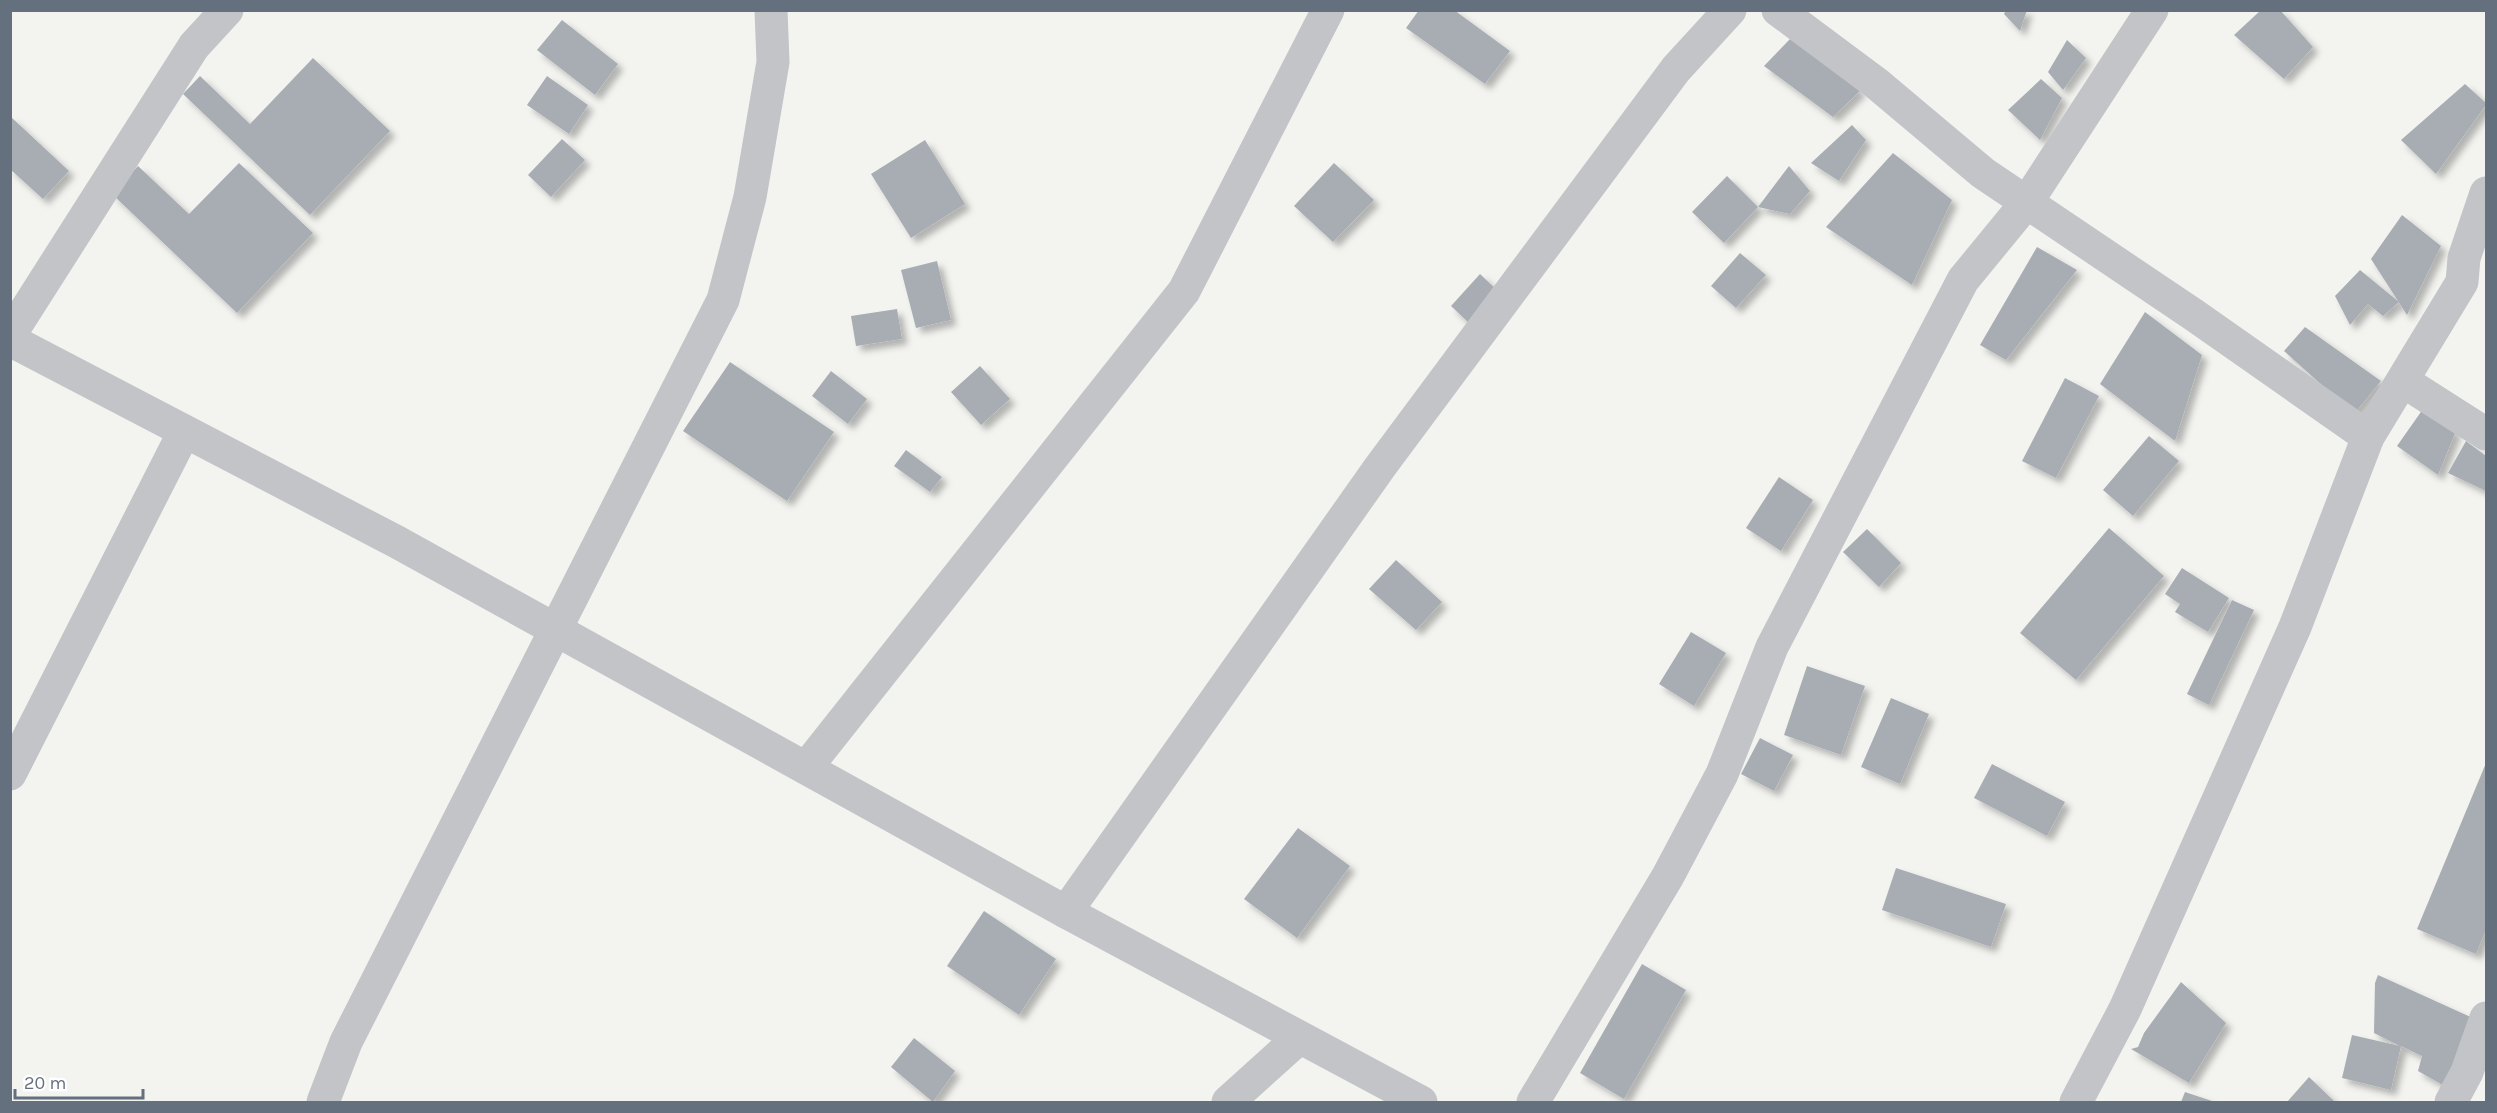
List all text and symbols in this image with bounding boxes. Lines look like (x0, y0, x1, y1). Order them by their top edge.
scale bar (15, 1062, 142, 1100)
text: 20 m (24, 1072, 66, 1094)

